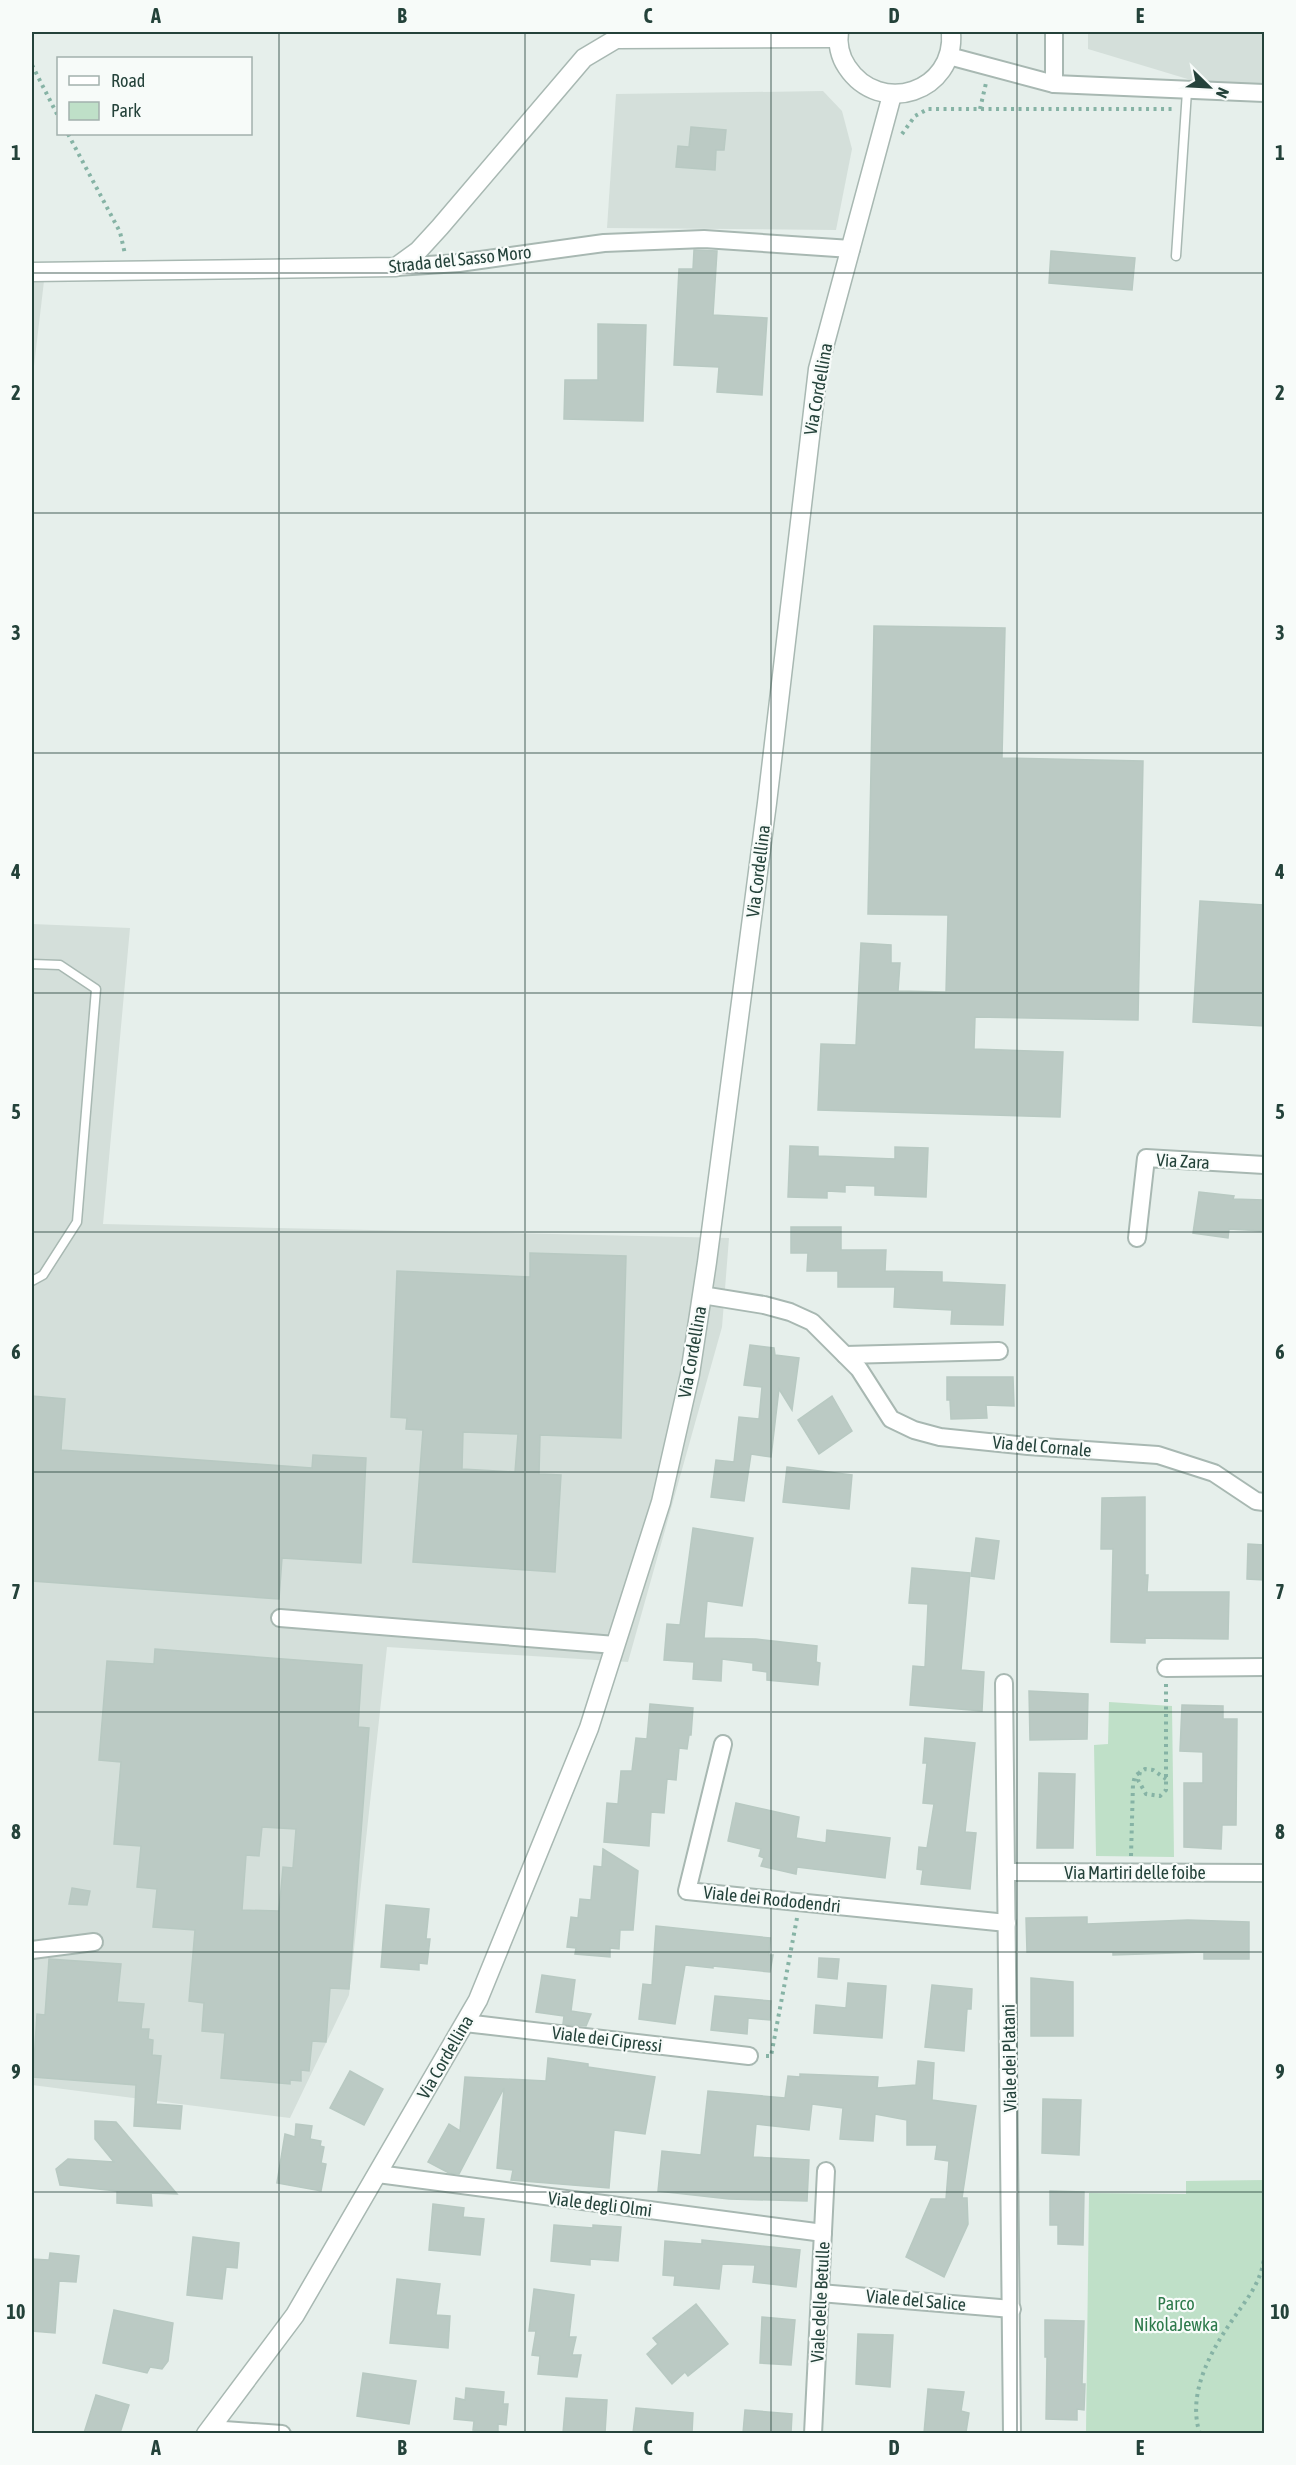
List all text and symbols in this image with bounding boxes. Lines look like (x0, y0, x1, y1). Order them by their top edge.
text: A (150, 4, 161, 27)
text: B (397, 4, 407, 27)
text: C (644, 4, 653, 27)
text: D (888, 4, 900, 27)
text: E (1136, 4, 1145, 27)
legend (57, 57, 252, 135)
north arrow (1179, 57, 1239, 117)
text: Road (111, 70, 145, 91)
text: N (1213, 85, 1233, 101)
text: Park (111, 100, 141, 121)
text: 1 (11, 141, 21, 164)
text: 1 (1275, 141, 1285, 164)
street label: Strada del Sasso Moro (388, 241, 532, 277)
street label: Via Cordellina (800, 341, 836, 437)
text: 2 (11, 381, 21, 404)
text: 2 (1275, 381, 1285, 404)
text: 3 (11, 621, 21, 644)
text: 3 (1275, 621, 1285, 644)
street label: Via Cordellina (742, 823, 774, 919)
text: 4 (10, 860, 21, 883)
text: 4 (1274, 860, 1285, 883)
text: 5 (11, 1100, 21, 1123)
text: 5 (1275, 1100, 1285, 1123)
street label: Via Zara (1156, 1149, 1210, 1173)
street label: Via Cordellina (674, 1304, 710, 1400)
text: 6 (11, 1340, 21, 1363)
text: 6 (1275, 1340, 1285, 1363)
street label: Via del Cornale (992, 1431, 1092, 1461)
text: 7 (11, 1580, 21, 1603)
text: 7 (1275, 1580, 1285, 1603)
text: 8 (11, 1820, 21, 1843)
text: 8 (1275, 1820, 1285, 1843)
street label: Via Martiri delle foibe (1064, 1862, 1206, 1883)
street label: Viale dei Rododendri (702, 1881, 842, 1917)
street label: Viale dei Platani (998, 2004, 1020, 2112)
street label: Via Cordellina (413, 2011, 477, 2103)
street label: Viale dei Cipressi (551, 2022, 663, 2056)
text: 9 (11, 2060, 21, 2083)
text: 9 (1275, 2060, 1285, 2083)
street label: Viale degli Olmi (547, 2187, 653, 2221)
street label: Viale delle Betulle (806, 2241, 834, 2363)
street label: Viale del Salice (865, 2285, 967, 2315)
park label: Parco NikolaJewka (1134, 2293, 1218, 2335)
text: 10 (7, 2300, 25, 2323)
text: 10 (1271, 2300, 1289, 2323)
text: A (150, 2436, 161, 2459)
text: B (397, 2436, 407, 2459)
text: C (644, 2436, 653, 2459)
text: D (888, 2436, 900, 2459)
text: E (1136, 2436, 1145, 2459)

